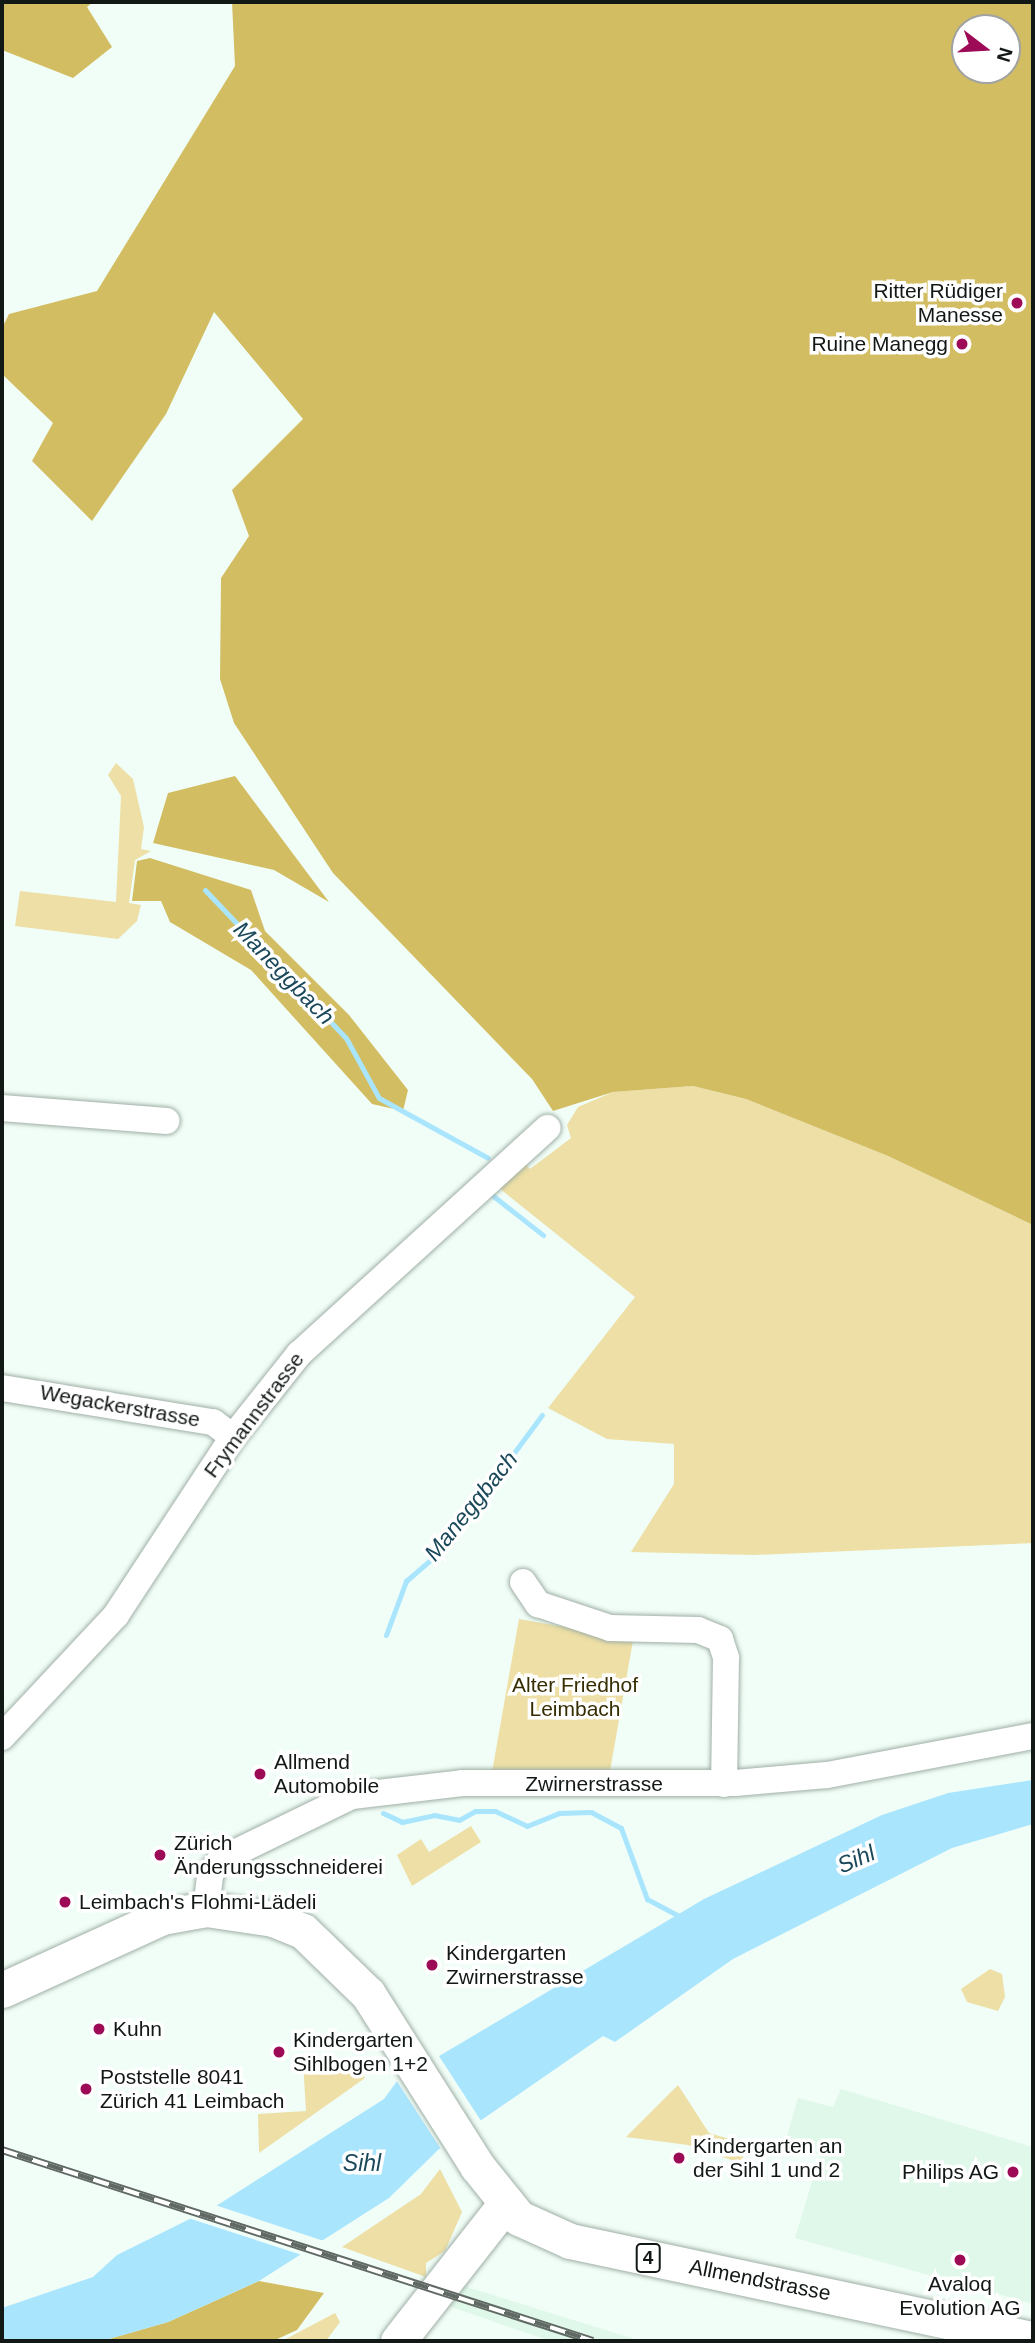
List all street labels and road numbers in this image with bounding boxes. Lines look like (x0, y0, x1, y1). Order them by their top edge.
street label: Frymannstrasse (199, 1347, 309, 1483)
street label: Wegackerstrasse (38, 1380, 202, 1432)
street label: Zwirnerstrasse (525, 1771, 663, 1797)
road number: 4 (634, 2242, 662, 2274)
street label: Allmendstrasse (687, 2254, 833, 2306)

